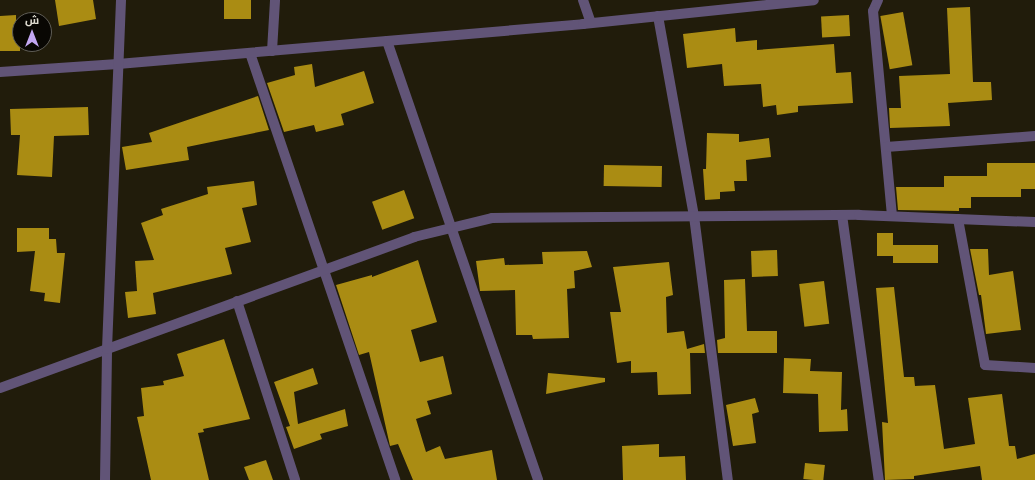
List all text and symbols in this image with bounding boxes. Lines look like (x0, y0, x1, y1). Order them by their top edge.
north arrow (12, 12, 52, 52)
text: ش (25, 14, 39, 27)

